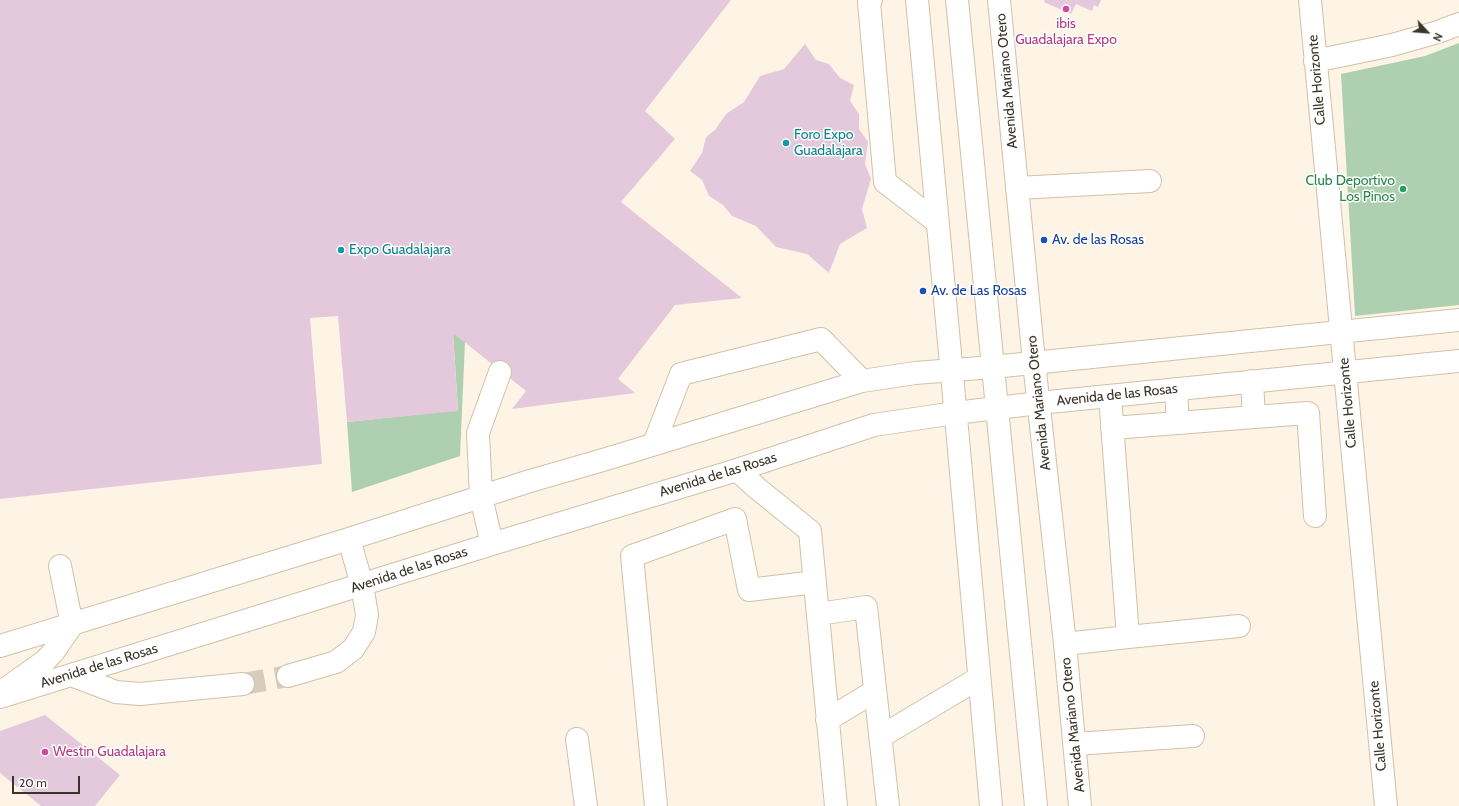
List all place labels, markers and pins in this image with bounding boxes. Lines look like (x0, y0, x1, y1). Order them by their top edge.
marker: ibis Guadalajara Expo (1061, 4, 1071, 14)
place label: ibis Guadalajara Expo (1015, 16, 1117, 48)
place label: Foro Expo Guadalajara (794, 127, 863, 160)
marker: Foro Expo Guadalajara (781, 138, 791, 148)
place label: Club Deportivo Los Pinos (1305, 173, 1395, 206)
marker: Club Deportivo Los Pinos (1398, 184, 1408, 194)
place label: Av. de las Rosas (1052, 232, 1144, 248)
marker: Av. de las Rosas (1039, 235, 1049, 245)
place label: Expo Guadalajara (349, 242, 451, 258)
marker: Expo Guadalajara (336, 245, 346, 255)
place label: Av. de Las Rosas (931, 283, 1027, 299)
marker: Av. de Las Rosas (918, 286, 928, 296)
place label: Westin Guadalajara (53, 744, 166, 760)
marker: Westin Guadalajara (40, 747, 50, 757)

